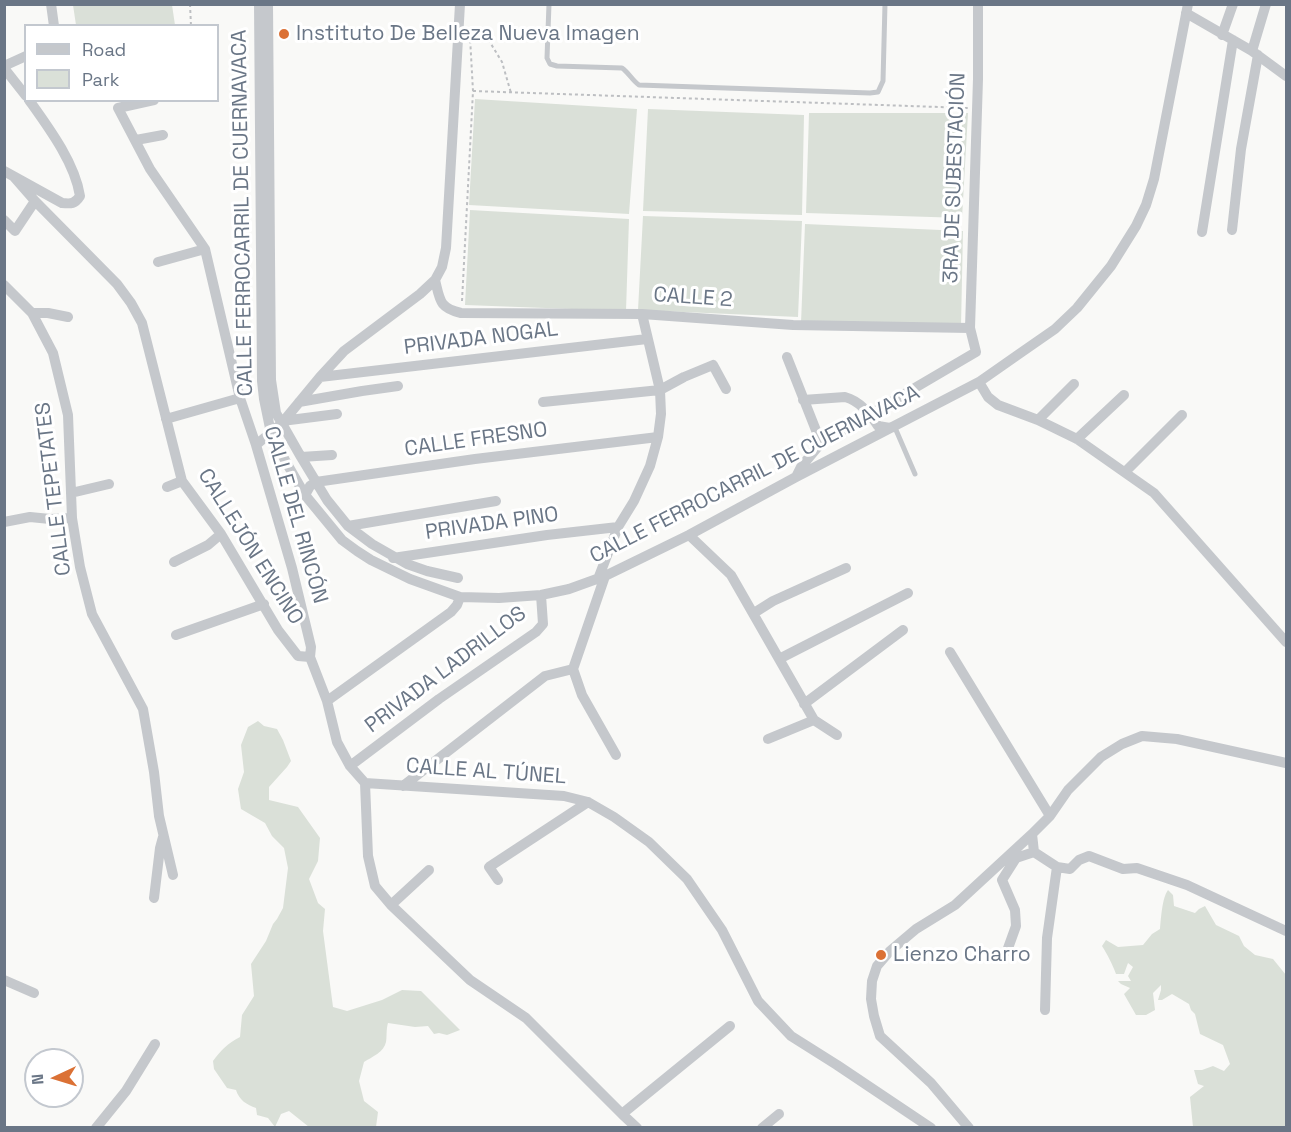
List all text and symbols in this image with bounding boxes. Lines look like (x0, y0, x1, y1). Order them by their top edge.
place label: Instituto De Belleza Nueva Imagen (296, 21, 640, 47)
legend (24, 24, 219, 102)
marker: Instituto De Belleza Nueva Imagen (277, 27, 291, 41)
street label: CALLE FERROCARRIL DE CUERNAVACA (227, 29, 259, 397)
text: Road (82, 38, 126, 61)
text: Park (82, 68, 119, 91)
street label: 3RA DE SUBESTACIÓN (939, 72, 971, 284)
street label: CALLE 2 (653, 283, 733, 313)
street label: PRIVADA NOGAL (403, 317, 559, 361)
street label: CALLE FERROCARRIL DE CUERNAVACA (586, 381, 924, 569)
street label: CALLE TEPETATES (31, 401, 77, 577)
street label: CALLE FRESNO (403, 418, 549, 462)
street label: CALLE DEL RINCÓN (258, 424, 332, 606)
street label: CALLEJÓN ENCINO (192, 464, 308, 630)
street label: PRIVADA PINO (424, 502, 560, 546)
street label: PRIVADA LADRILLOS (361, 601, 531, 739)
street label: CALLE AL TÚNEL (405, 754, 567, 790)
place label: Lienzo Charro (893, 942, 1031, 968)
marker: Lienzo Charro (874, 948, 888, 962)
north arrow (24, 1048, 84, 1108)
text: N (27, 1073, 48, 1085)

